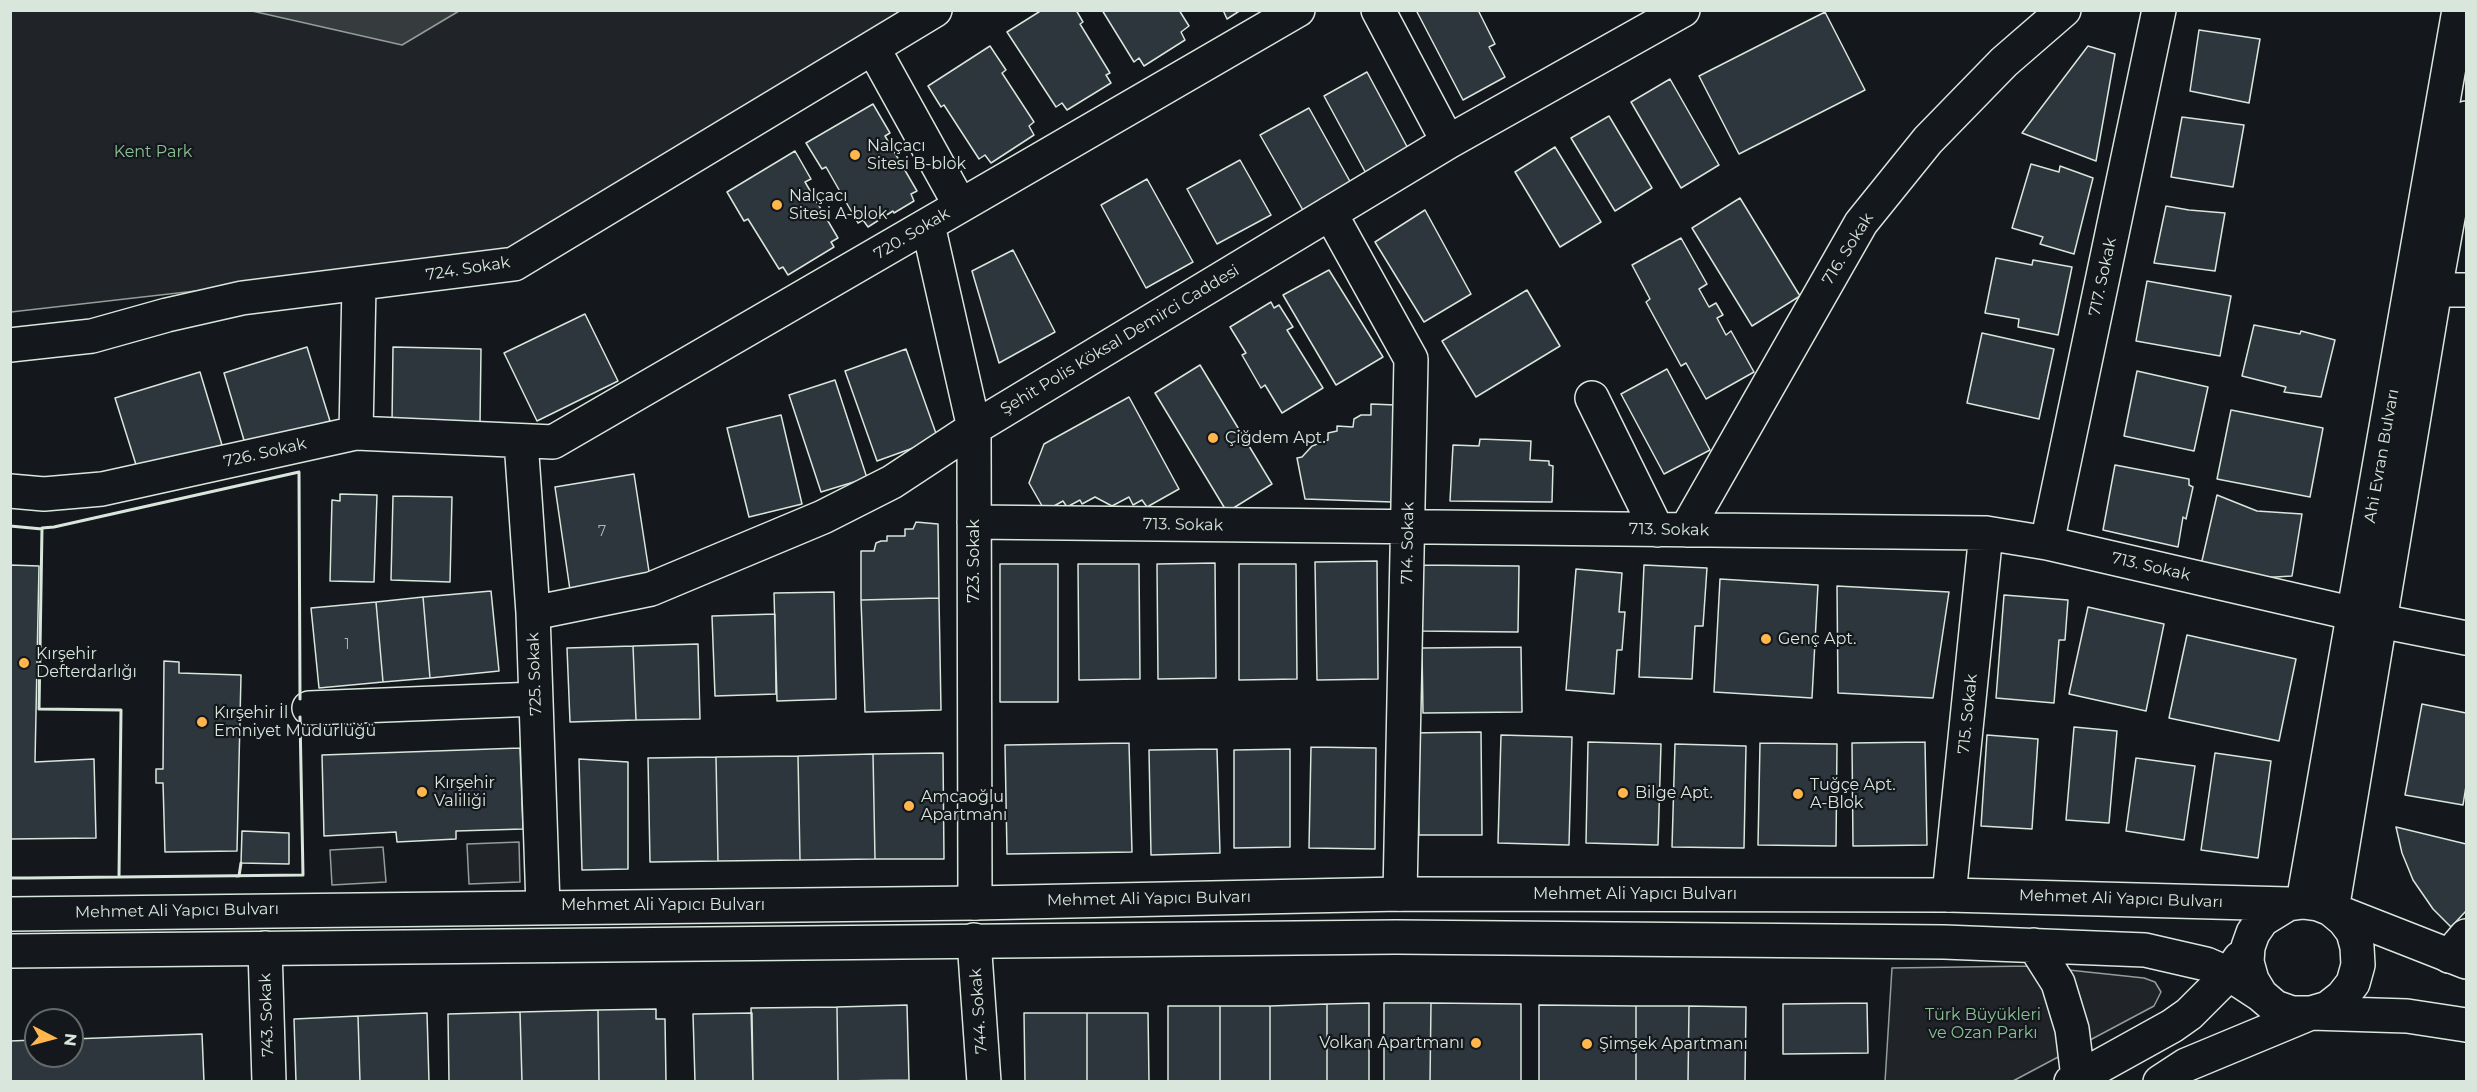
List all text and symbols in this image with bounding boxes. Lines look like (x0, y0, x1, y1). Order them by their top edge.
place label: Nalçacı Sitesi B-blok (867, 136, 966, 174)
park label: Kent Park (114, 142, 192, 162)
marker: Nalçacı Sitesi B-blok (848, 148, 862, 162)
place label: Nalçacı Sitesi A-blok (789, 186, 887, 224)
marker: Nalçacı Sitesi A-blok (770, 198, 784, 212)
street label: 720. Sokak (871, 204, 953, 264)
street label: 716. Sokak (1818, 210, 1878, 288)
street label: 717. Sokak (2085, 236, 2121, 318)
street label: 724. Sokak (425, 253, 511, 285)
street label: Şehit Polis Köksal Demirci Caddesi (997, 261, 1243, 419)
street label: Ahi Evran Bulvarı (2361, 388, 2403, 524)
place label: Çiğdem Apt. (1225, 428, 1326, 448)
marker: Çiğdem Apt. (1206, 431, 1220, 445)
street label: 726. Sokak (222, 434, 308, 472)
street label: 714. Sokak (1398, 502, 1418, 584)
street label: 713. Sokak (1143, 515, 1223, 535)
street label: 723. Sokak (964, 519, 984, 603)
street label: 713. Sokak (1629, 520, 1709, 540)
house number: 7 (598, 524, 606, 540)
street label: 713. Sokak (2110, 549, 2192, 585)
place label: Genç Apt. (1778, 629, 1856, 649)
street label: 725. Sokak (524, 632, 546, 716)
marker: Genç Apt. (1759, 632, 1773, 646)
house number: 1 (344, 637, 350, 653)
place label: Kırşehir Defterdarlığı (36, 644, 137, 682)
marker: Kırşehir Defterdarlığı (17, 656, 31, 670)
street label: 715. Sokak (1954, 673, 1982, 755)
place label: Kırşehir İl Emniyet Müdürlüğü (214, 703, 376, 741)
marker: Kırşehir İl Emniyet Müdürlüğü (195, 715, 209, 729)
place label: Kırşehir Valiliği (434, 773, 495, 811)
place label: Tuğçe Apt. A-Blok (1810, 775, 1896, 813)
place label: Bilge Apt. (1635, 783, 1713, 803)
marker: Kırşehir Valiliği (415, 785, 429, 799)
marker: Bilge Apt. (1616, 786, 1630, 800)
place label: Amcaoğlu Apartmanı (921, 787, 1007, 825)
marker: Tuğçe Apt. A-Blok (1791, 787, 1805, 801)
marker: Amcaoğlu Apartmanı (902, 799, 916, 813)
street label: Mehmet Ali Yapıcı Bulvarı (1533, 884, 1737, 904)
street label: Mehmet Ali Yapıcı Bulvarı (2019, 886, 2223, 912)
street label: Mehmet Ali Yapıcı Bulvarı (1047, 888, 1251, 910)
street label: Mehmet Ali Yapıcı Bulvarı (561, 895, 765, 915)
street label: Mehmet Ali Yapıcı Bulvarı (75, 900, 279, 922)
street label: 744. Sokak (966, 968, 992, 1054)
street label: 743. Sokak (256, 973, 278, 1057)
park label: Türk Büyükleri ve Ozan Parkı (1925, 1005, 2041, 1043)
north arrow (24, 1008, 84, 1068)
text: N (60, 1032, 81, 1047)
place label: Volkan Apartmanı (1319, 1033, 1464, 1053)
place label: Şimşek Apartmanı (1599, 1034, 1748, 1054)
marker: Volkan Apartmanı (1469, 1036, 1483, 1050)
marker: Şimşek Apartmanı (1580, 1037, 1594, 1051)

